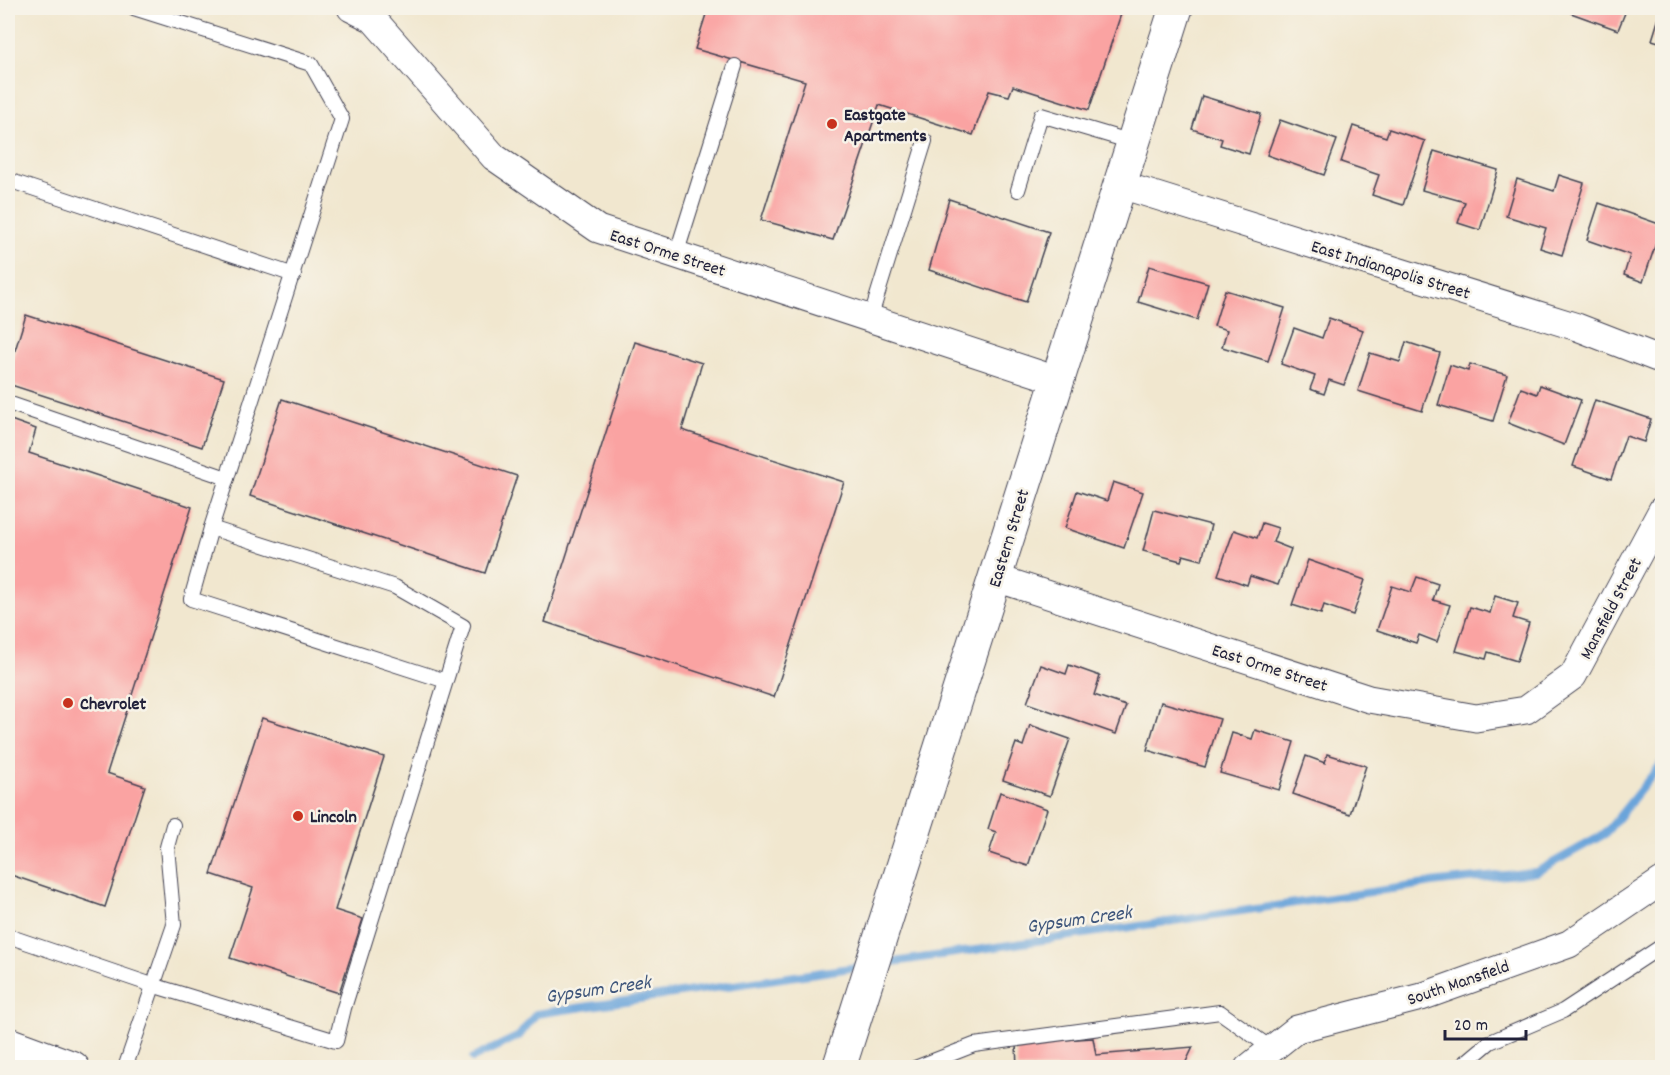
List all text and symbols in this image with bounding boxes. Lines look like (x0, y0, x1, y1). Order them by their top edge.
place label: Eastgate Apartments (844, 104, 927, 150)
marker: Eastgate Apartments (825, 117, 839, 131)
street label: East Orme Street (606, 224, 729, 285)
street label: East Indianapolis Street (1308, 235, 1473, 308)
street label: Eastern Street (984, 486, 1037, 591)
street label: Mansfield Street (1575, 554, 1650, 664)
street label: East Orme Street (1208, 639, 1331, 700)
place label: Chevrolet (80, 693, 146, 718)
marker: Chevrolet (61, 696, 75, 710)
place label: Lincoln (310, 806, 357, 831)
marker: Lincoln (291, 809, 305, 823)
water label: Gypsum Creek (1025, 899, 1136, 942)
street label: South Mansfield (1404, 955, 1513, 1014)
water label: Gypsum Creek (544, 969, 655, 1012)
scale bar (1445, 1003, 1526, 1041)
text: 20 m (1454, 1014, 1488, 1039)

